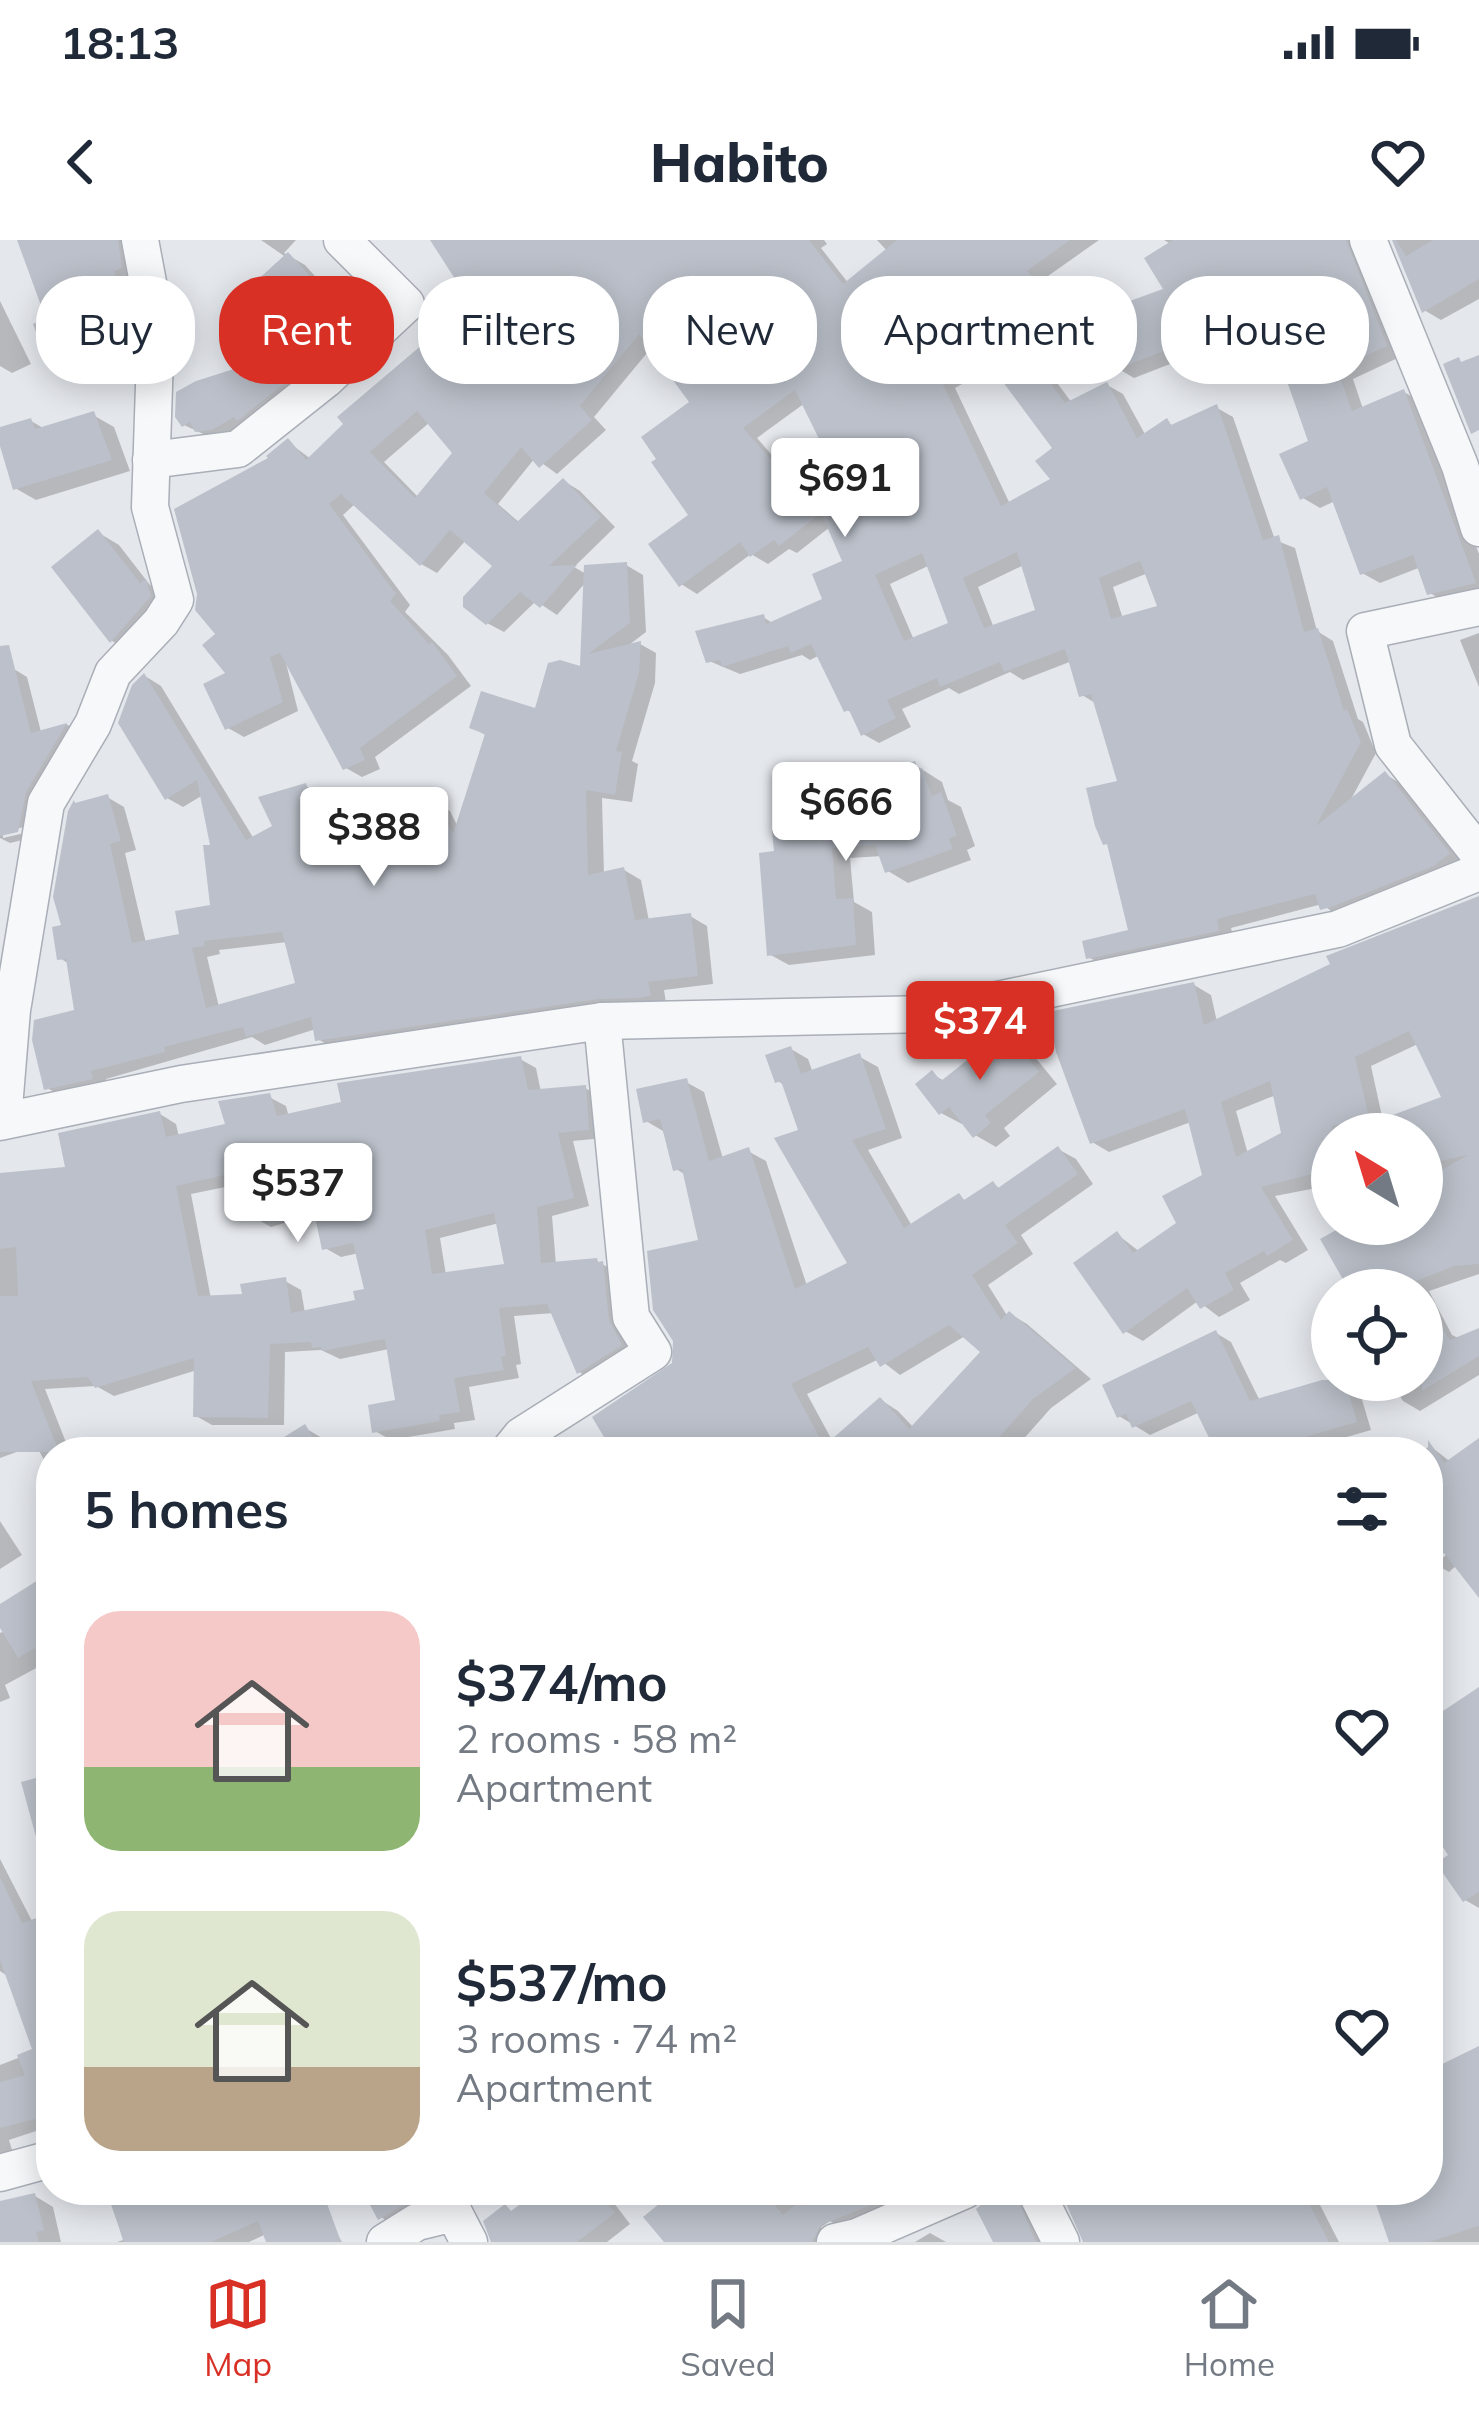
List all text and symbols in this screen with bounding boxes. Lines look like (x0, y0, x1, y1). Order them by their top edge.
text: 18:13 (60, 14, 179, 70)
text: Habito (650, 128, 829, 196)
icon: back (48, 129, 114, 195)
icon: heart (1365, 129, 1431, 195)
chip: Buy (36, 276, 195, 384)
chip: Rent (219, 276, 394, 384)
chip: Filters (418, 276, 619, 384)
chip: New (643, 276, 817, 384)
chip: Apartment (841, 276, 1137, 384)
chip: House (1161, 276, 1369, 384)
pin: $691 (774, 438, 916, 540)
text: $691 (798, 452, 892, 501)
pin: $666 (775, 762, 917, 864)
text: $666 (799, 776, 893, 825)
pin: $388 (303, 787, 445, 889)
text: $388 (327, 801, 421, 850)
pin: $374 (909, 981, 1051, 1083)
text: $374 (933, 995, 1027, 1044)
north arrow (1311, 1113, 1443, 1245)
map controls (1311, 1113, 1443, 1401)
pin: $537 (227, 1143, 369, 1245)
text: $537 (251, 1157, 345, 1206)
button: locate (1311, 1269, 1443, 1401)
icon: filters (1329, 1476, 1395, 1542)
text: 5 homes (84, 1477, 289, 1541)
text: $374/mo (456, 1650, 668, 1714)
icon: home (180, 1659, 324, 1803)
icon: heart (1329, 1698, 1395, 1764)
text: 2 rooms · 58 m² (456, 1714, 737, 1763)
text: Apartment (456, 1763, 652, 1812)
text: $537/mo (456, 1950, 668, 2014)
icon: home (180, 1959, 324, 2103)
icon: heart (1329, 1998, 1395, 2064)
text: 3 rooms · 74 m² (456, 2014, 737, 2063)
text: Apartment (456, 2063, 652, 2112)
tab: Map (204, 2271, 272, 2384)
tab: Saved (680, 2271, 776, 2384)
tab: Home (1184, 2271, 1275, 2384)

